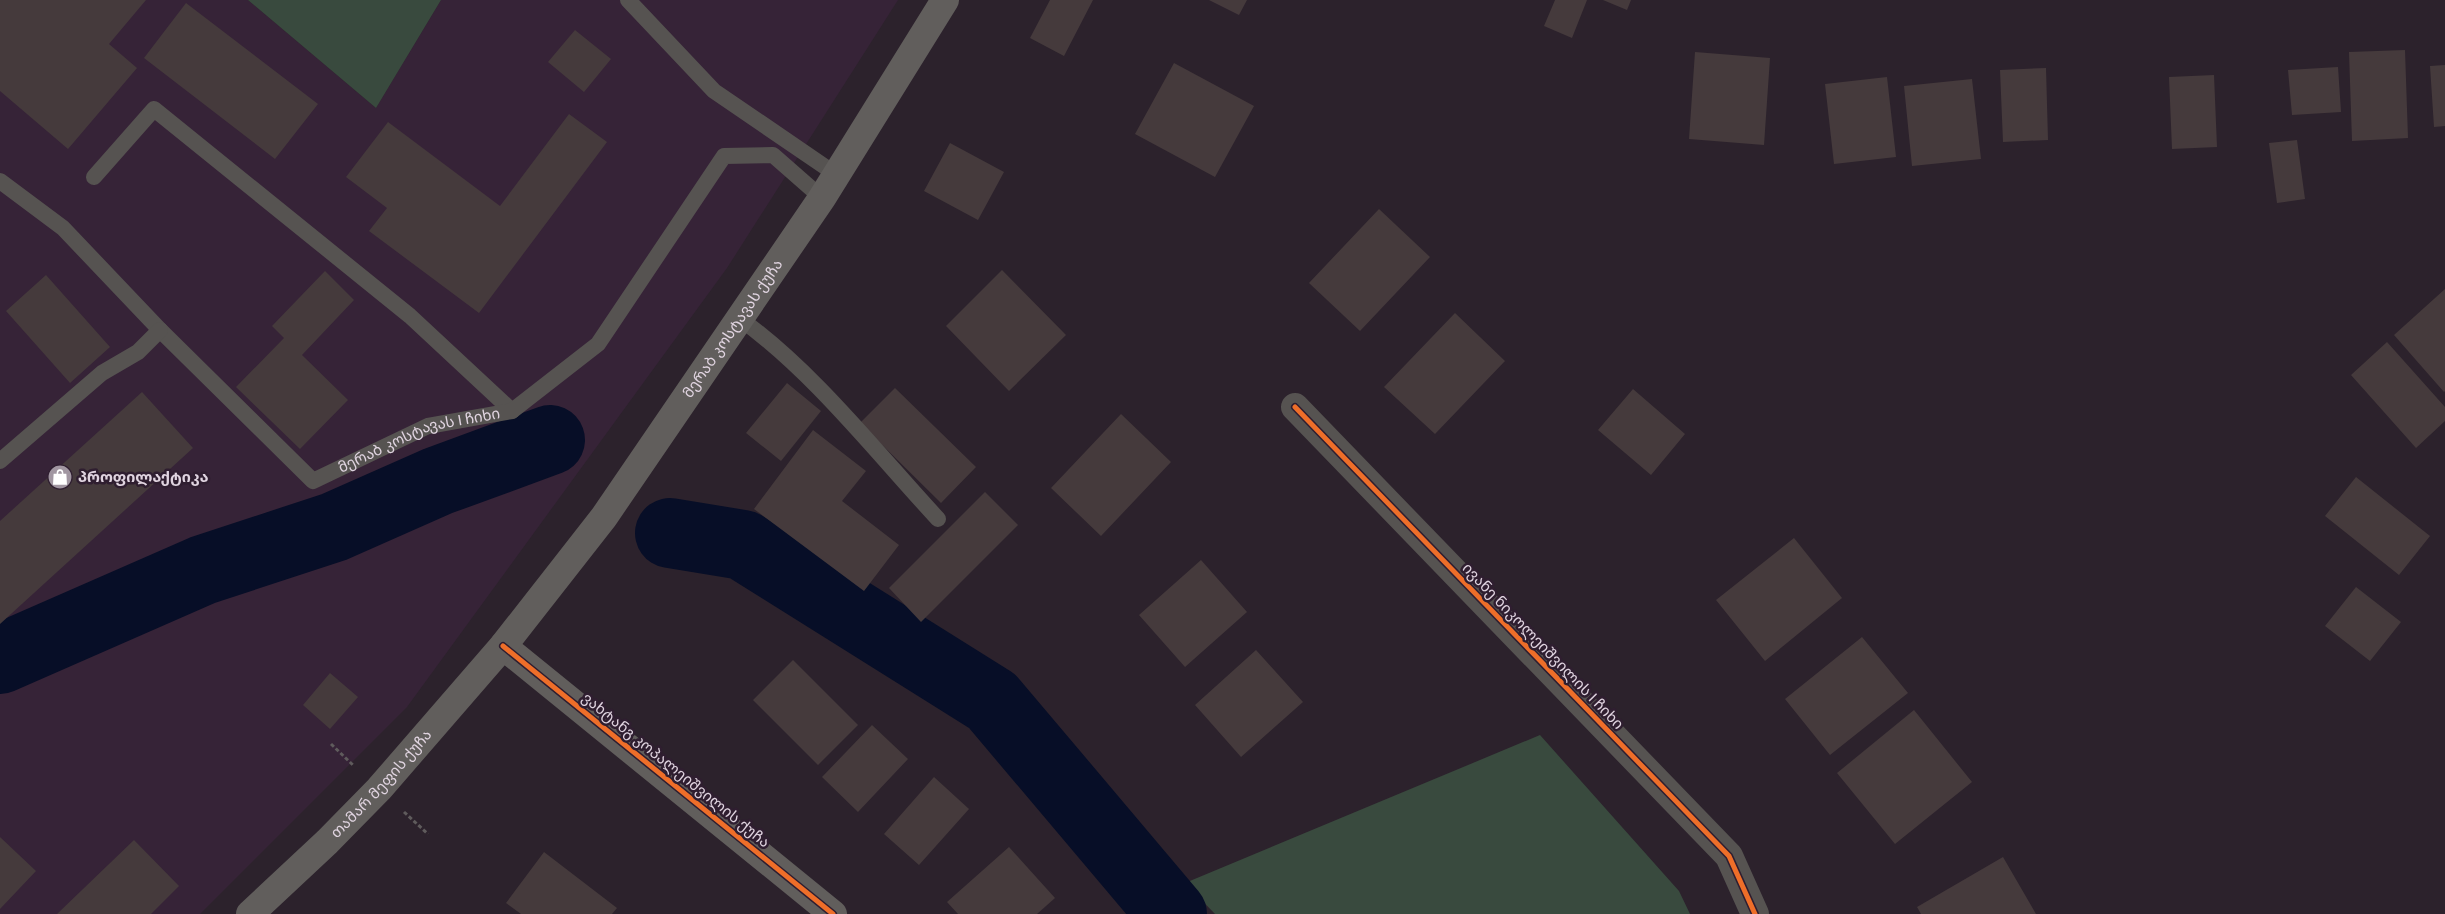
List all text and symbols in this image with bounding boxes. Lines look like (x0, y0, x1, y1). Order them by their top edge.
street label: მერაბ კოსტავას ქუჩა (679, 256, 786, 401)
street label: მერაბ კოსტავას I ჩიხი (335, 404, 501, 477)
shop icon: პროფილაქტიკა (47, 464, 73, 490)
place label: პროფილაქტიკა (78, 468, 209, 486)
street label: ივანე ნიკოლეიშვილის I ჩიხი (1459, 559, 1627, 733)
street label: ვახტანგ კოპალეიშვილის ქუჩა (579, 689, 773, 851)
street label: თამარ მეფის ქუჩა (327, 726, 436, 842)

